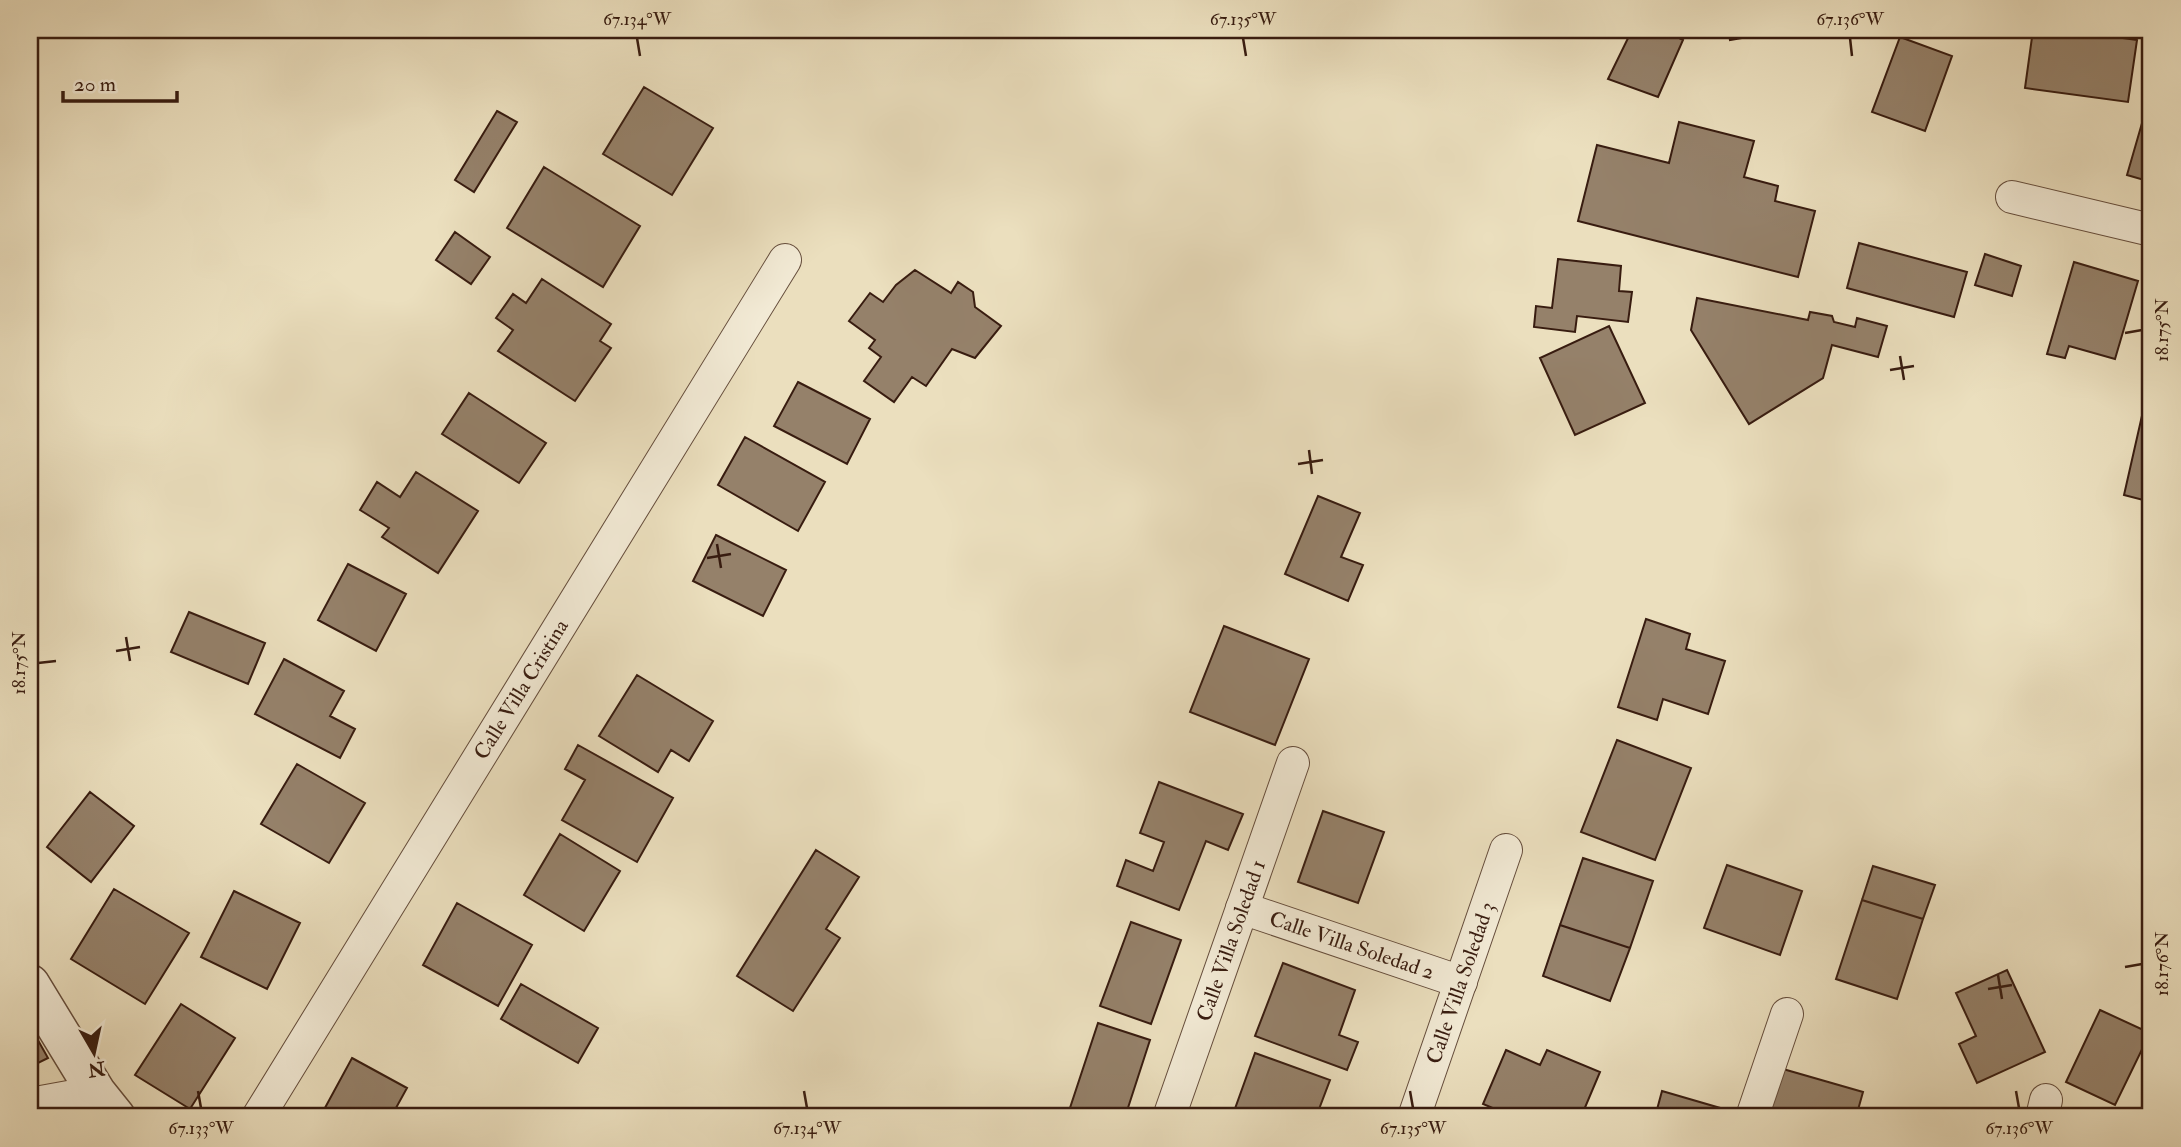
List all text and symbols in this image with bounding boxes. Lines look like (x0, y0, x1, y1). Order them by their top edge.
text: 67.134°W (603, 8, 672, 31)
text: 67.135°W (1210, 8, 1277, 31)
text: 67.136°W (1816, 8, 1884, 31)
scale bar (63, 60, 177, 104)
text: 20 m (74, 71, 116, 98)
text: 18.175°N (2151, 298, 2174, 362)
street label: Calle Villa Cristina (468, 614, 574, 764)
text: 18.175°N (8, 631, 31, 695)
street label: Calle Villa Soledad 1 (1190, 856, 1272, 1025)
street label: Calle Villa Soledad 3 (1420, 898, 1501, 1067)
street label: Calle Villa Soledad 2 (1266, 905, 1438, 985)
text: 18.176°N (2151, 932, 2174, 996)
north arrow (60, 1018, 130, 1088)
text: N (85, 1055, 108, 1082)
text: 67.133°W (168, 1117, 234, 1140)
text: 67.134°W (773, 1117, 842, 1140)
text: 67.135°W (1380, 1117, 1447, 1140)
text: 67.136°W (1985, 1117, 2053, 1140)

